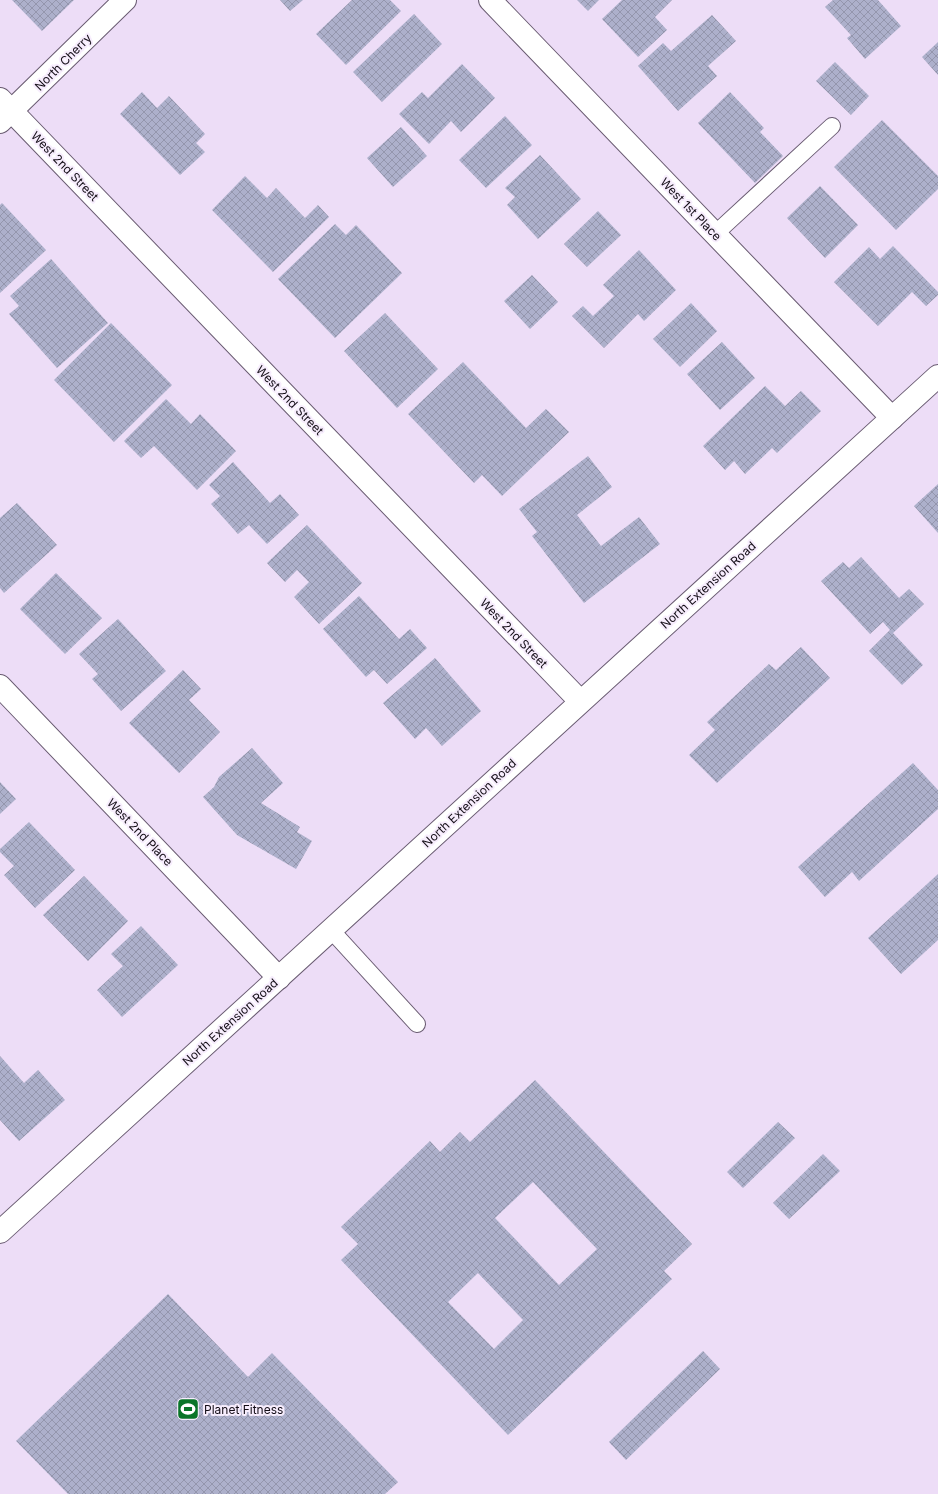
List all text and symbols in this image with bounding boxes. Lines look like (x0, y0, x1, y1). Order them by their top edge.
street label: North Cherry (31, 30, 95, 94)
street label: West 2nd Street (28, 128, 102, 204)
street label: West 1st Place (657, 174, 725, 244)
street label: West 2nd Street (253, 362, 327, 438)
street label: North Extension Road (657, 538, 759, 632)
street label: West 2nd Street (477, 595, 551, 671)
street label: North Extension Road (419, 756, 519, 850)
street label: West 2nd Place (104, 795, 176, 869)
street label: North Extension Road (179, 975, 281, 1069)
sports icon: Planet Fitness (175, 1396, 201, 1422)
place label: Planet Fitness (204, 1402, 283, 1417)

